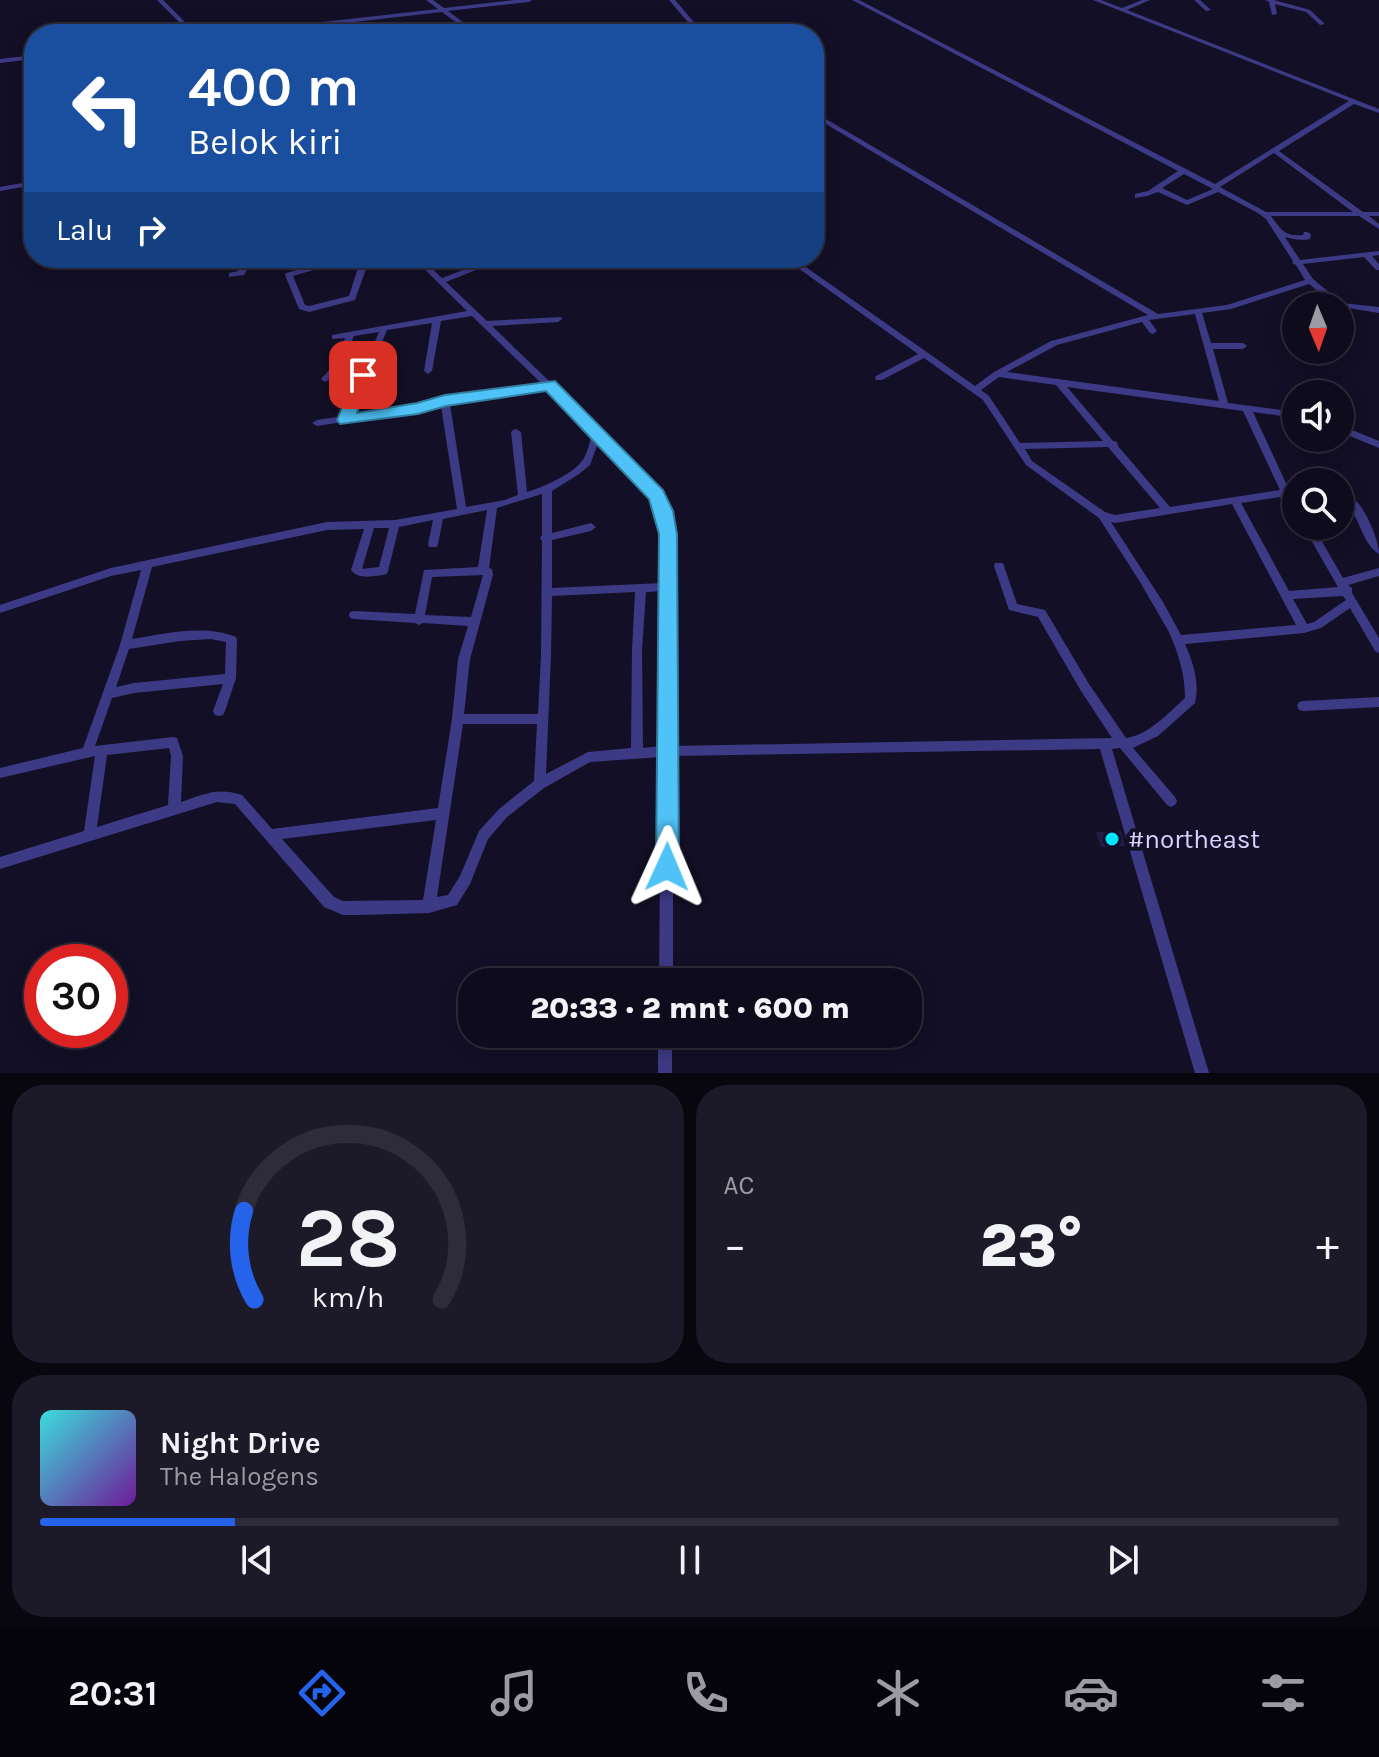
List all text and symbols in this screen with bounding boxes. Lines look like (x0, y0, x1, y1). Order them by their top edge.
text: 400 m (188, 54, 359, 119)
icon: left (56, 56, 160, 160)
text: Belok kiri (188, 121, 342, 163)
icon: right (129, 208, 173, 252)
text: Lalu (56, 212, 113, 248)
north arrow (1282, 292, 1354, 364)
map controls (1282, 292, 1354, 540)
pin (329, 341, 397, 409)
icon: arrive (341, 353, 385, 397)
button: sound (1282, 380, 1354, 452)
button: search (1282, 468, 1354, 540)
place label: #northeast (1128, 824, 1260, 855)
position arrow (625, 825, 709, 909)
marker: #northeast (1103, 830, 1121, 848)
speed limit sign: 30 (24, 944, 128, 1048)
text: 20:33 · 2 mnt · 600 m (530, 990, 850, 1026)
text: AC (724, 1170, 754, 1201)
text: 28 (296, 1190, 400, 1287)
text: 23° (979, 1211, 1083, 1281)
text: − (724, 1220, 747, 1271)
text: + (1316, 1220, 1339, 1271)
text: km/h (312, 1281, 384, 1314)
text: Night Drive (160, 1425, 321, 1461)
text: The Halogens (160, 1461, 319, 1492)
icon: previous (235, 1538, 279, 1582)
icon: pause (668, 1538, 712, 1582)
icon: next (1101, 1538, 1145, 1582)
icon: directions (294, 1665, 350, 1721)
icon: music (486, 1665, 542, 1721)
icon: phone (678, 1665, 734, 1721)
icon: climate (870, 1665, 926, 1721)
icon: car (1063, 1665, 1119, 1721)
icon: filters (1255, 1665, 1311, 1721)
text: 20:31 (68, 1672, 158, 1714)

